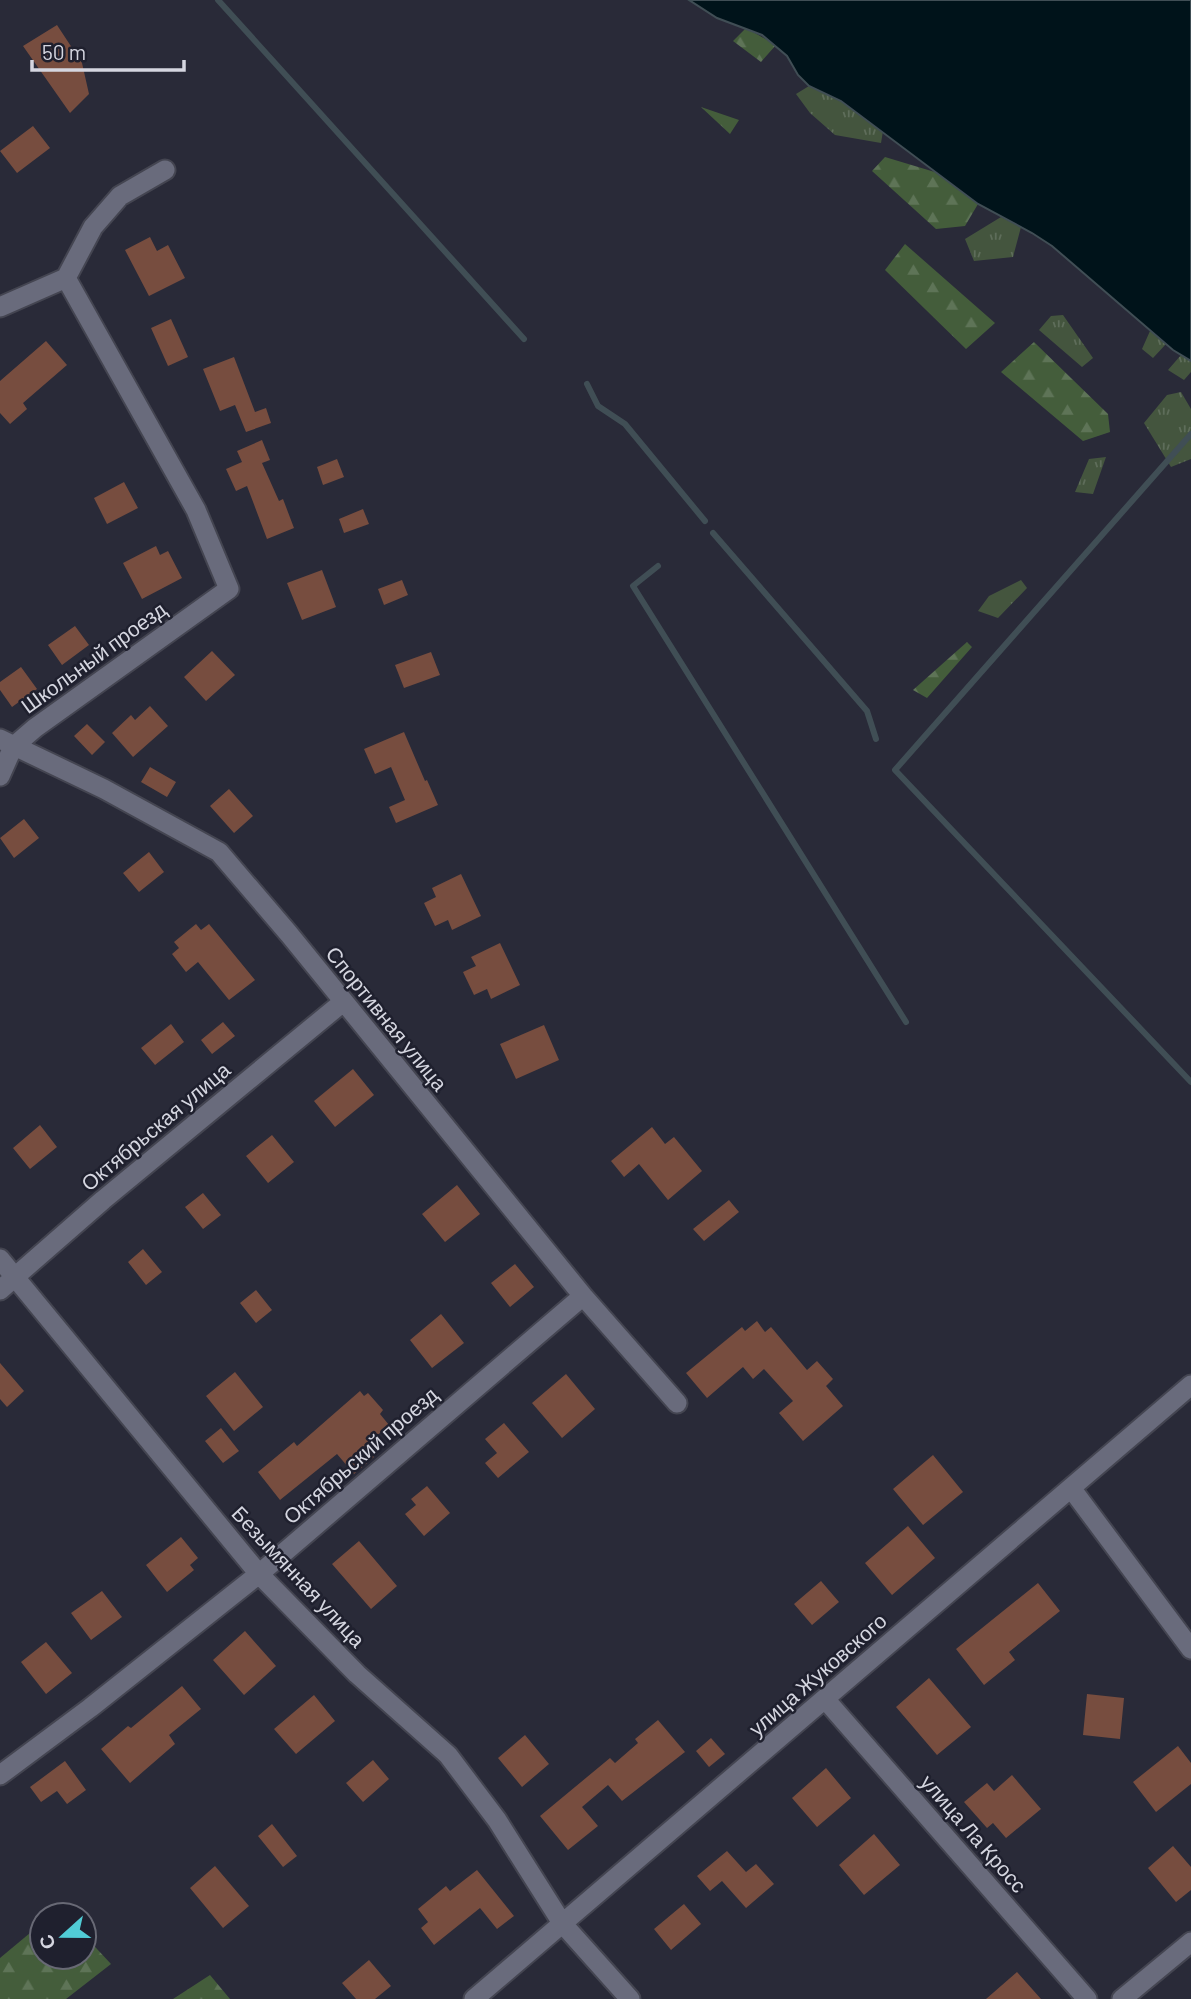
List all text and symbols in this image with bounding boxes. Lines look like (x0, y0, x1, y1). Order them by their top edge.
scale bar (32, 28, 184, 72)
text: 50 m (42, 39, 86, 64)
street label: Школьный проезд (16, 596, 170, 718)
street label: Спортивная улица (321, 941, 453, 1096)
street label: Октябрьская улица (76, 1056, 235, 1195)
street label: Октябрьский проезд (278, 1381, 442, 1529)
street label: Безымянная улица (227, 1500, 371, 1652)
street label: улица Жуковского (743, 1607, 891, 1740)
street label: улица Ла Кросс (916, 1769, 1032, 1897)
north arrow (28, 1901, 98, 1971)
text: С (33, 1931, 60, 1953)

